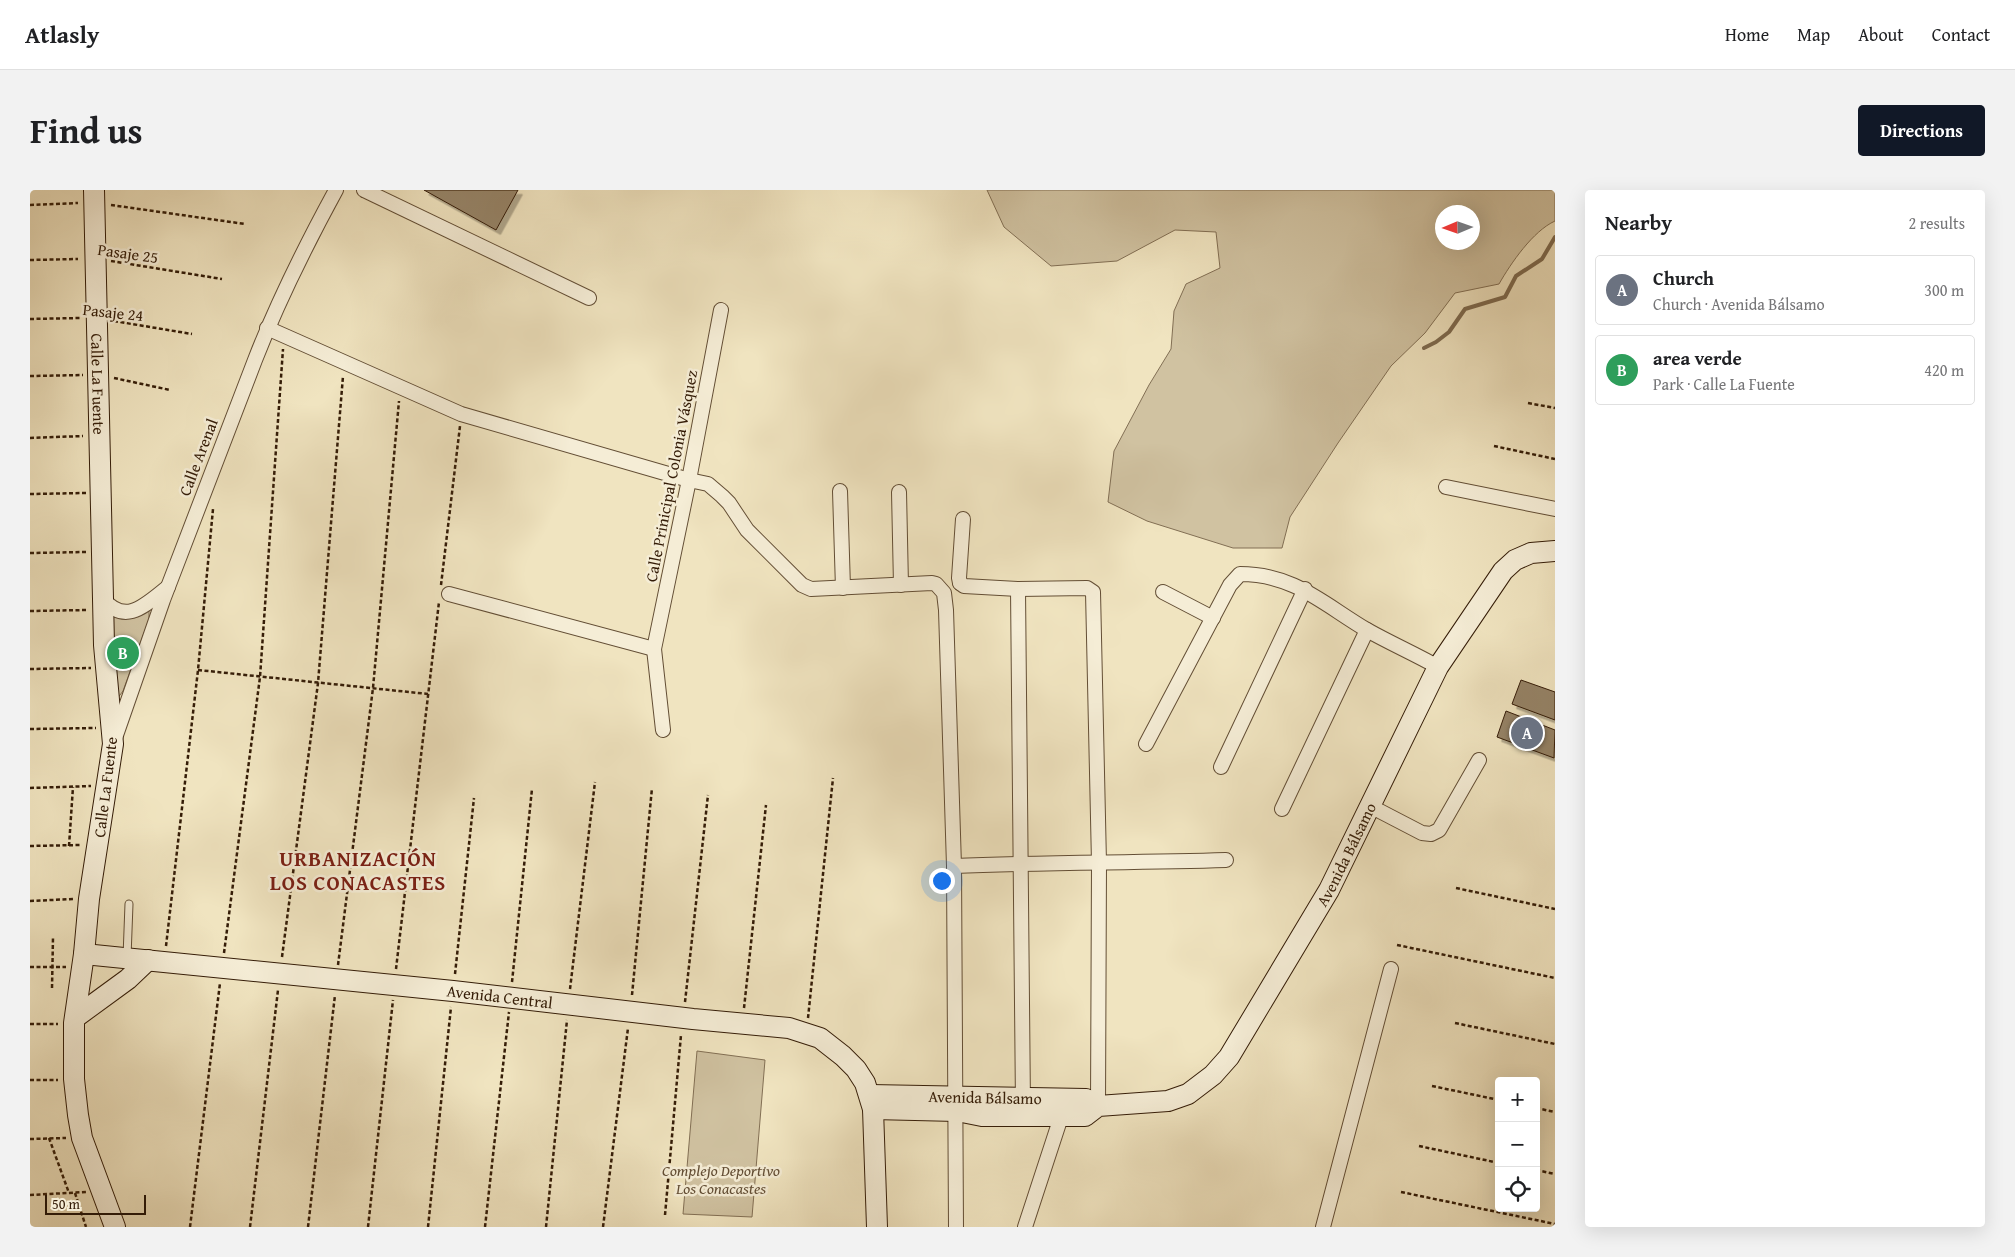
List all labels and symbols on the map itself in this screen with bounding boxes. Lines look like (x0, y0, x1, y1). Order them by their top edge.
north arrow (1435, 205, 1480, 250)
street label: Pasaje 25 (96, 237, 160, 269)
street label: Pasaje 24 (82, 297, 145, 327)
street label: Calle La Fuente (85, 333, 111, 435)
street label: Calle Prinicipal Colonia Vásquez (639, 368, 703, 584)
street label: Calle Arenal (172, 414, 224, 499)
pin: B (107, 634, 139, 672)
pin: A (1511, 714, 1543, 752)
street label: Calle La Fuente (87, 735, 123, 839)
street label: Avenida Bálsamo (1310, 798, 1382, 911)
district label: URBANIZACIÓN LOS CONACASTES (270, 843, 446, 898)
your location (929, 868, 955, 894)
street label: Avenida Central (446, 978, 555, 1015)
street label: Avenida Bálsamo (928, 1084, 1042, 1110)
park label: Complejo Deportivo Los Conacastes (662, 1158, 780, 1200)
scale bar (45, 1192, 146, 1215)

